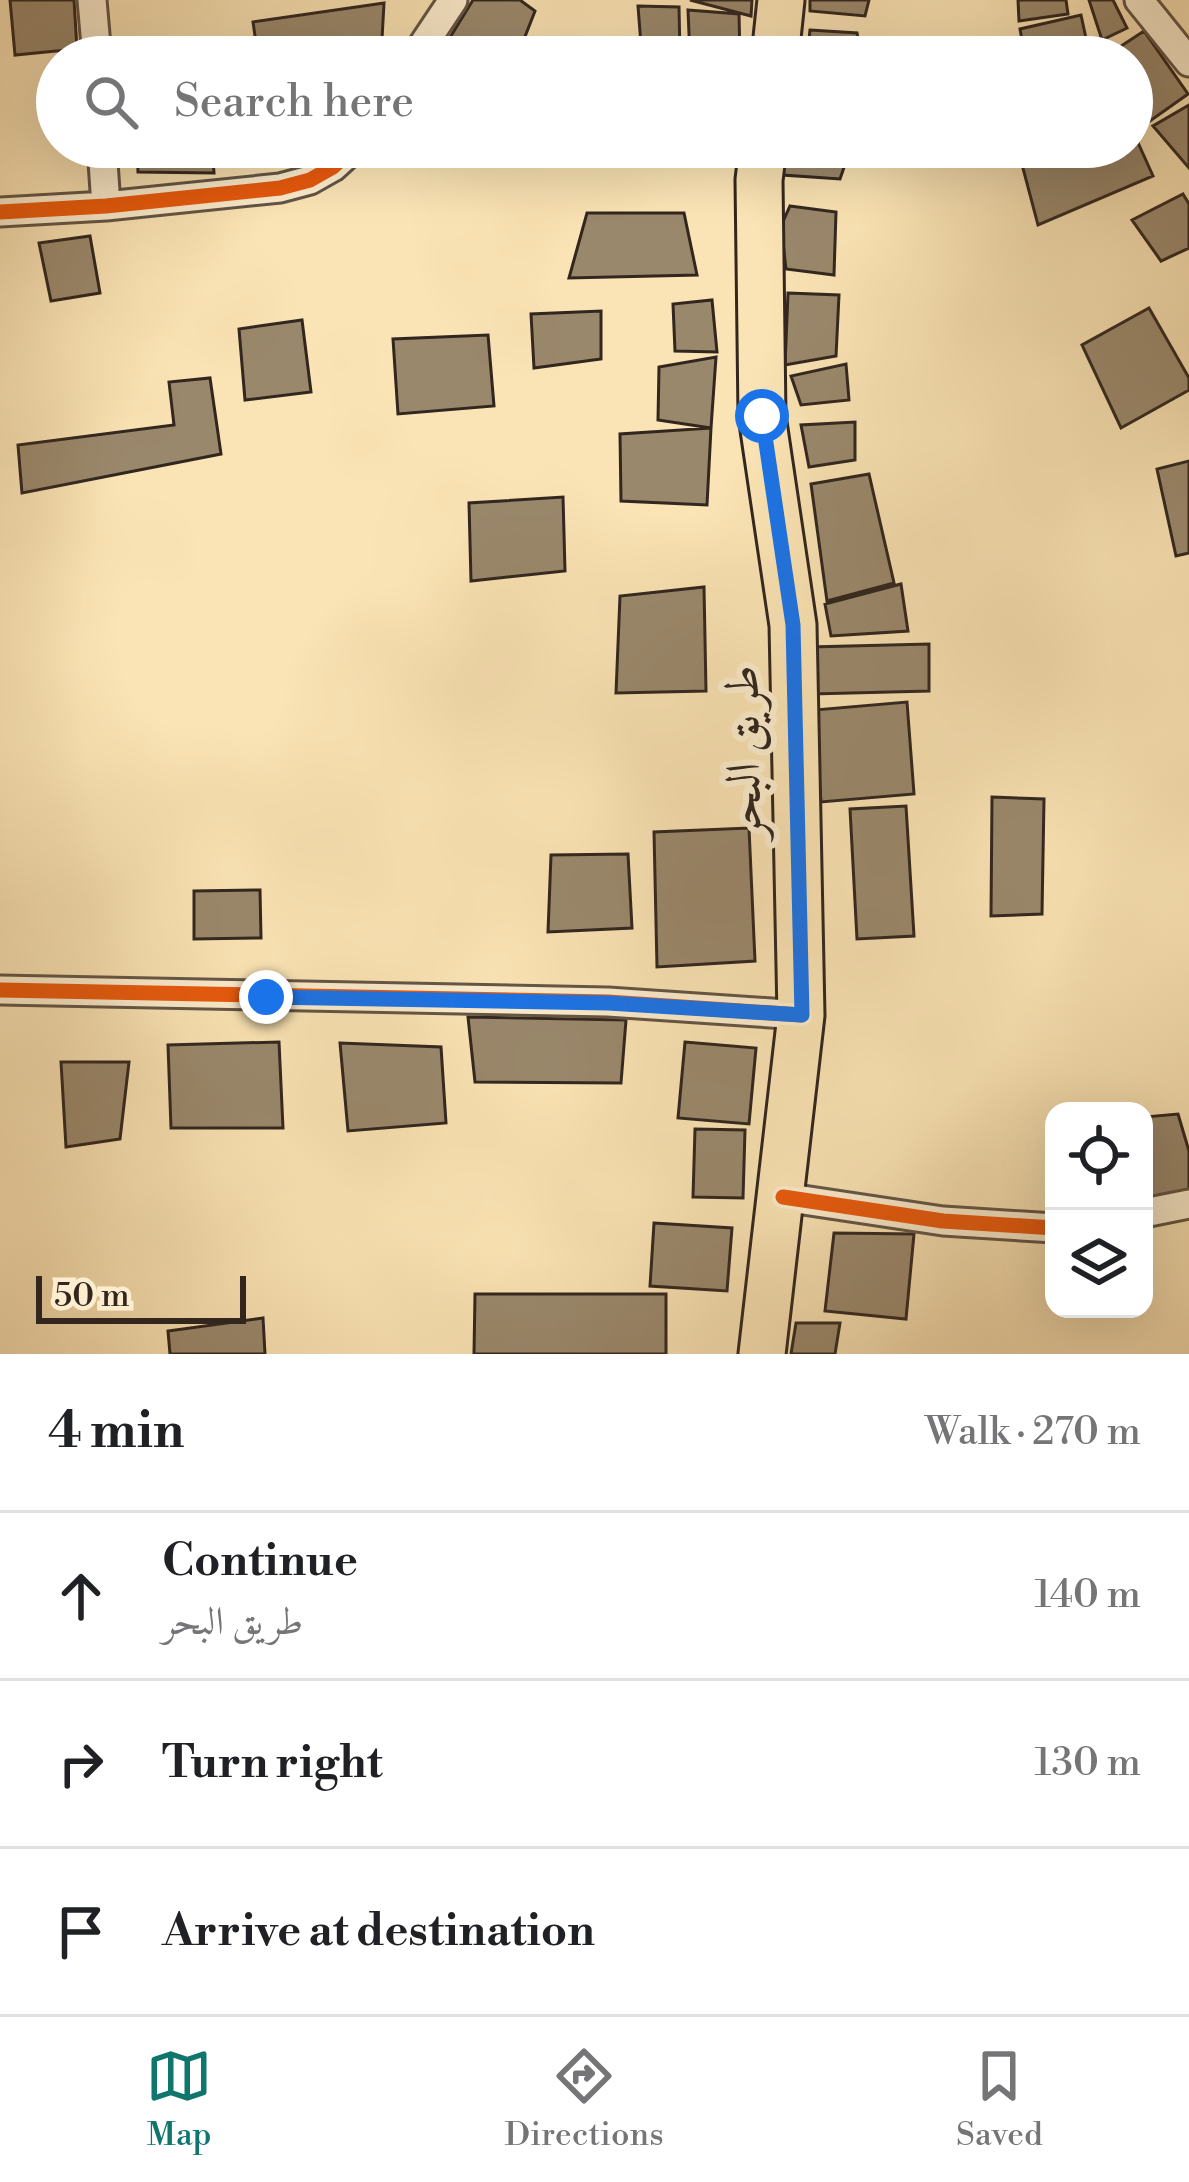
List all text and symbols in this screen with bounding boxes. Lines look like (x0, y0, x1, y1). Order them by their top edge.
search box (36, 36, 1153, 168)
icon: search (78, 69, 144, 135)
text: Search here (174, 74, 414, 131)
route start (735, 389, 789, 443)
street label: طريق البحر (713, 664, 777, 844)
route end (239, 970, 293, 1024)
map controls (1045, 1102, 1153, 1318)
button: locate (1045, 1102, 1153, 1210)
button: layers (1045, 1210, 1153, 1318)
scale bar (36, 1270, 246, 1323)
text: 50 m (54, 1276, 130, 1317)
text: 4 min (48, 1400, 184, 1464)
text: Walk · 270 m (925, 1408, 1141, 1457)
text: Continue (162, 1533, 358, 1590)
icon: ahead (48, 1563, 114, 1629)
text: 140 m (1034, 1571, 1141, 1620)
text: طريق البحر (162, 1598, 303, 1647)
icon: right (48, 1731, 114, 1797)
text: Turn right (162, 1735, 383, 1792)
text: 130 m (1035, 1739, 1141, 1788)
icon: arrive (48, 1899, 114, 1965)
text: Arrive at destination (162, 1903, 595, 1960)
tab: Map (146, 2043, 212, 2156)
tab: Directions (505, 2043, 664, 2156)
tab: Saved (956, 2043, 1043, 2156)

